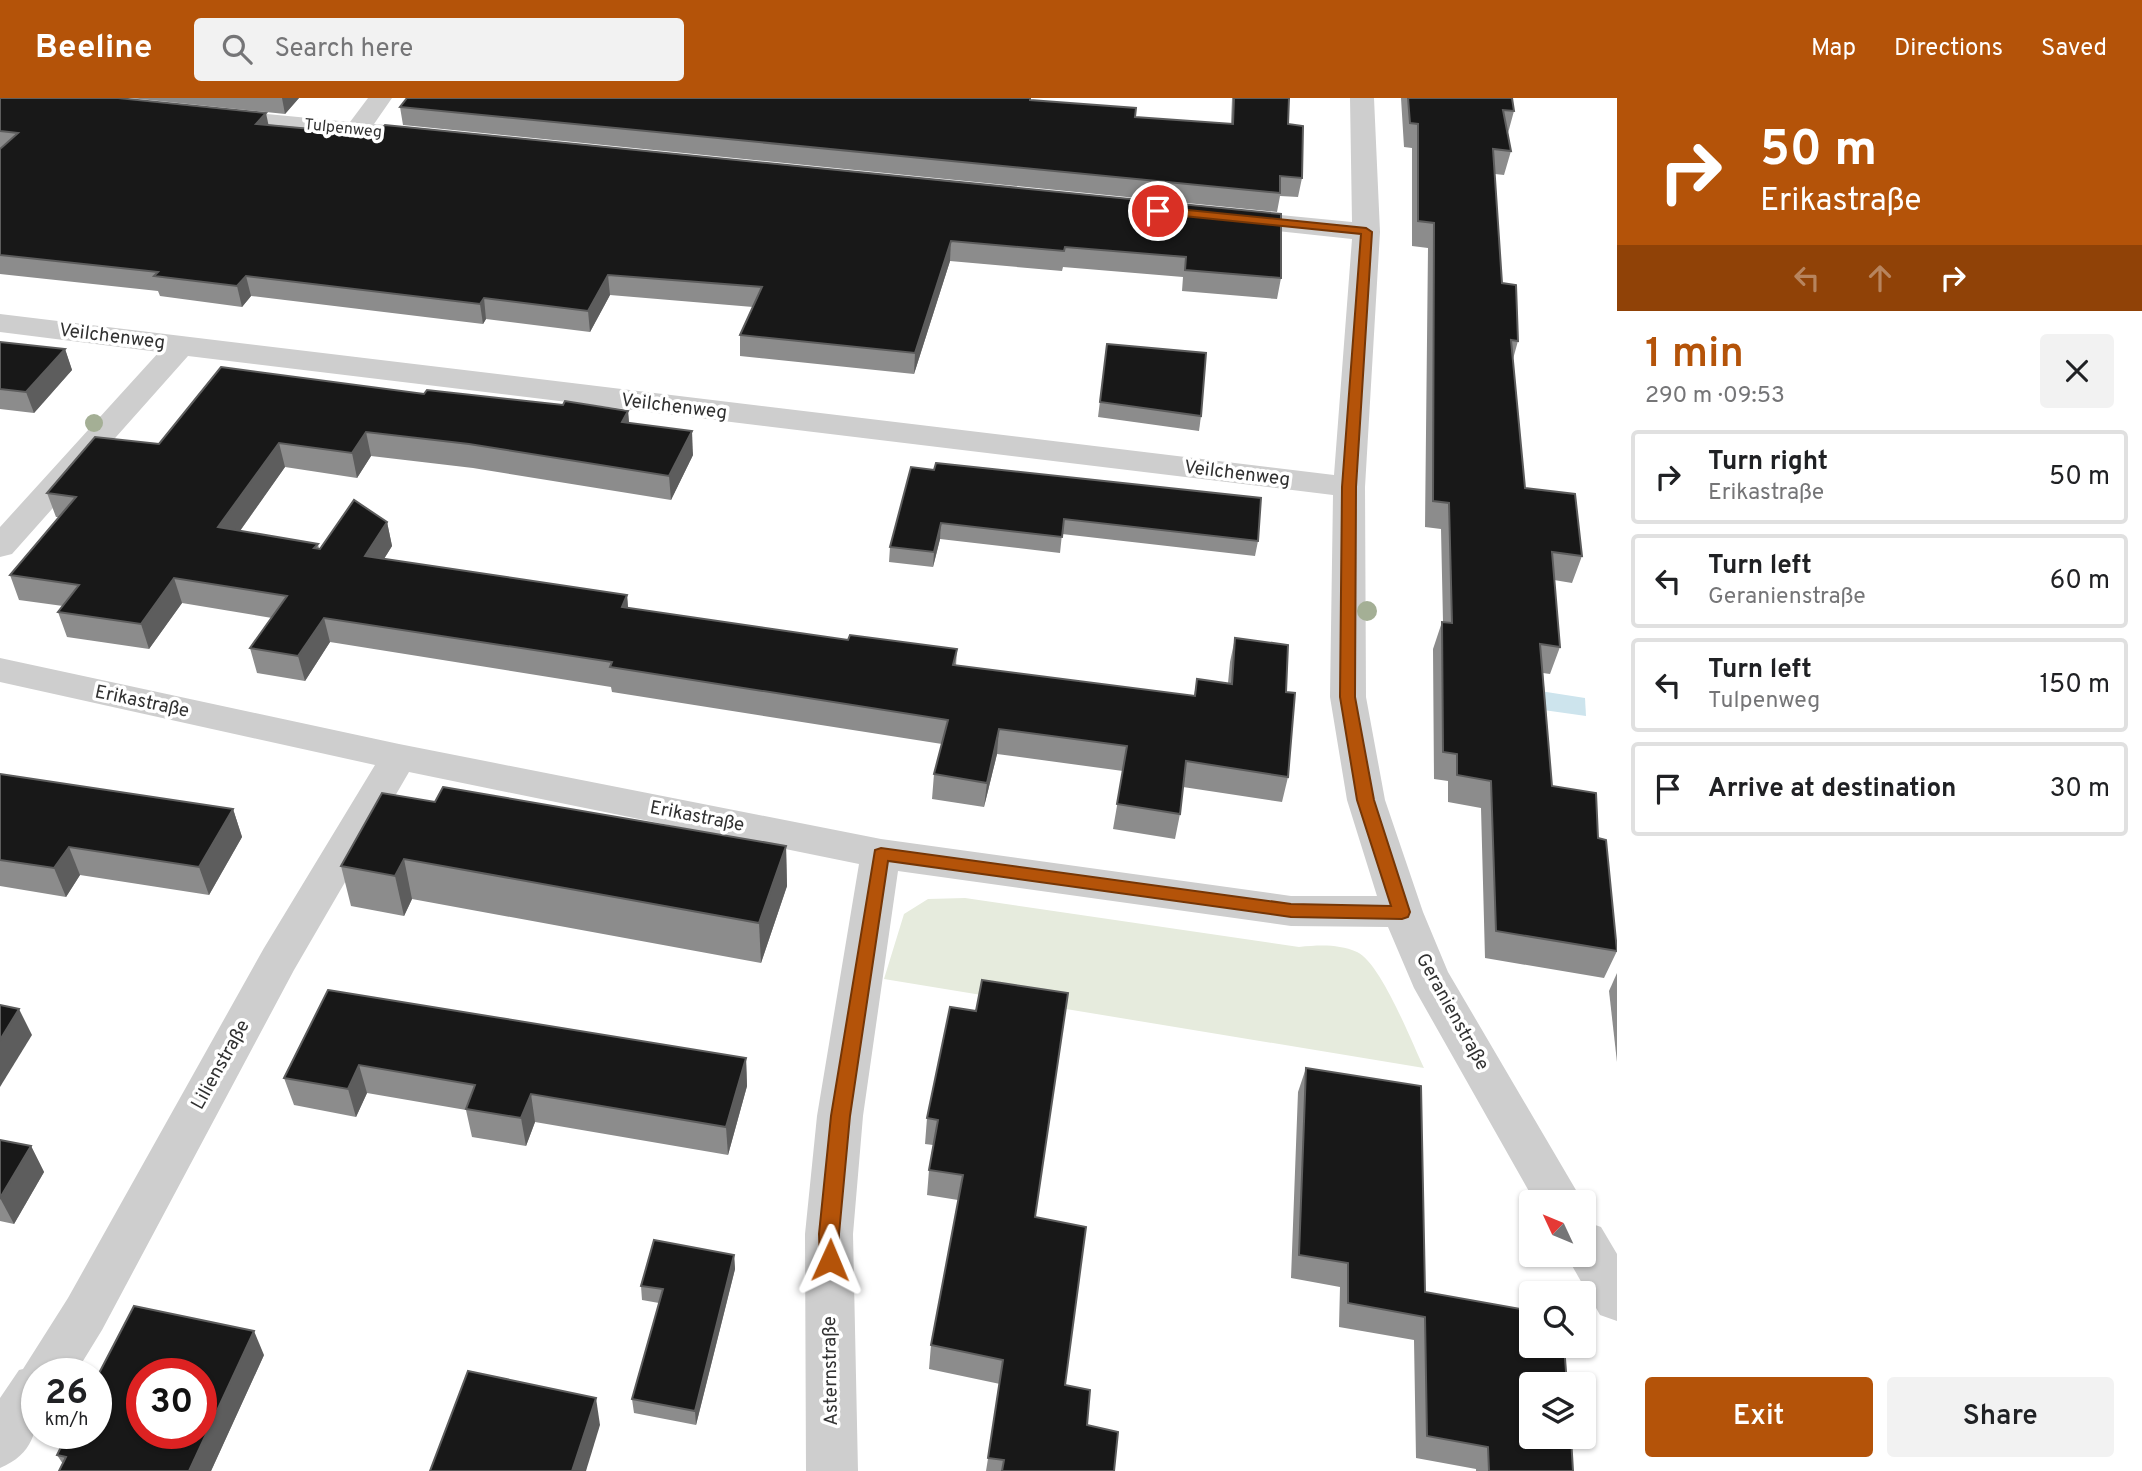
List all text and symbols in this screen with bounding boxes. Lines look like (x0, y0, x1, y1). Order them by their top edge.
search box (194, 18, 684, 81)
text: Beeline (35, 28, 152, 70)
icon: search (218, 30, 256, 68)
text: Search here (274, 33, 413, 66)
text: Map (1811, 34, 1856, 64)
text: Directions (1894, 34, 2003, 64)
text: Saved (2041, 34, 2107, 64)
street label: Tulpenweg (303, 115, 383, 143)
text: 50 m (1760, 121, 1877, 183)
icon: right (1645, 126, 1736, 217)
pin (1128, 181, 1188, 241)
text: Erikastraße (1760, 182, 1921, 222)
icon: arrive (1139, 192, 1177, 230)
icon: left (1788, 259, 1826, 297)
icon: ahead (1861, 259, 1899, 297)
icon: right (1934, 259, 1972, 297)
street label: Veilchenweg (58, 319, 166, 355)
text: 1 min (1645, 329, 1744, 382)
button: close (2040, 334, 2114, 408)
text: 290 m · 09:53 (1645, 382, 1785, 411)
street label: Veilchenweg (620, 389, 728, 425)
text: Turn right (1708, 446, 1828, 479)
street label: Veilchenweg (1183, 456, 1291, 492)
icon: right (1649, 458, 1687, 496)
text: 50 m (2049, 461, 2110, 494)
text: Erikastraße (1708, 479, 1824, 508)
text: Turn left (1708, 550, 1812, 583)
icon: left (1649, 562, 1687, 600)
text: 60 m (2050, 565, 2110, 598)
text: Geranienstraße (1708, 583, 1866, 612)
text: Turn left (1708, 654, 1812, 687)
icon: left (1649, 666, 1687, 704)
text: 150 m (2039, 669, 2110, 702)
street label: Erikastraße (93, 680, 191, 724)
text: Tulpenweg (1708, 687, 1820, 716)
icon: arrive (1649, 770, 1687, 808)
text: Arrive at destination (1708, 773, 1956, 806)
text: 30 m (2050, 773, 2110, 806)
street label: Erikastraße (648, 796, 746, 838)
street label: Geranienstraße (1410, 949, 1494, 1075)
street label: Lilienstraße (186, 1016, 256, 1114)
north arrow (1519, 1190, 1596, 1267)
map controls (1519, 1190, 1596, 1449)
position arrow (793, 1223, 867, 1297)
button: search (1519, 1281, 1596, 1358)
street label: Asternstraße (818, 1316, 844, 1426)
speed limit sign: 30 (126, 1358, 217, 1449)
text: 26 (45, 1372, 88, 1416)
button: layers (1519, 1372, 1596, 1449)
button: Exit (1645, 1377, 1873, 1457)
button: Share (1887, 1377, 2114, 1457)
text: km/h (45, 1409, 88, 1432)

